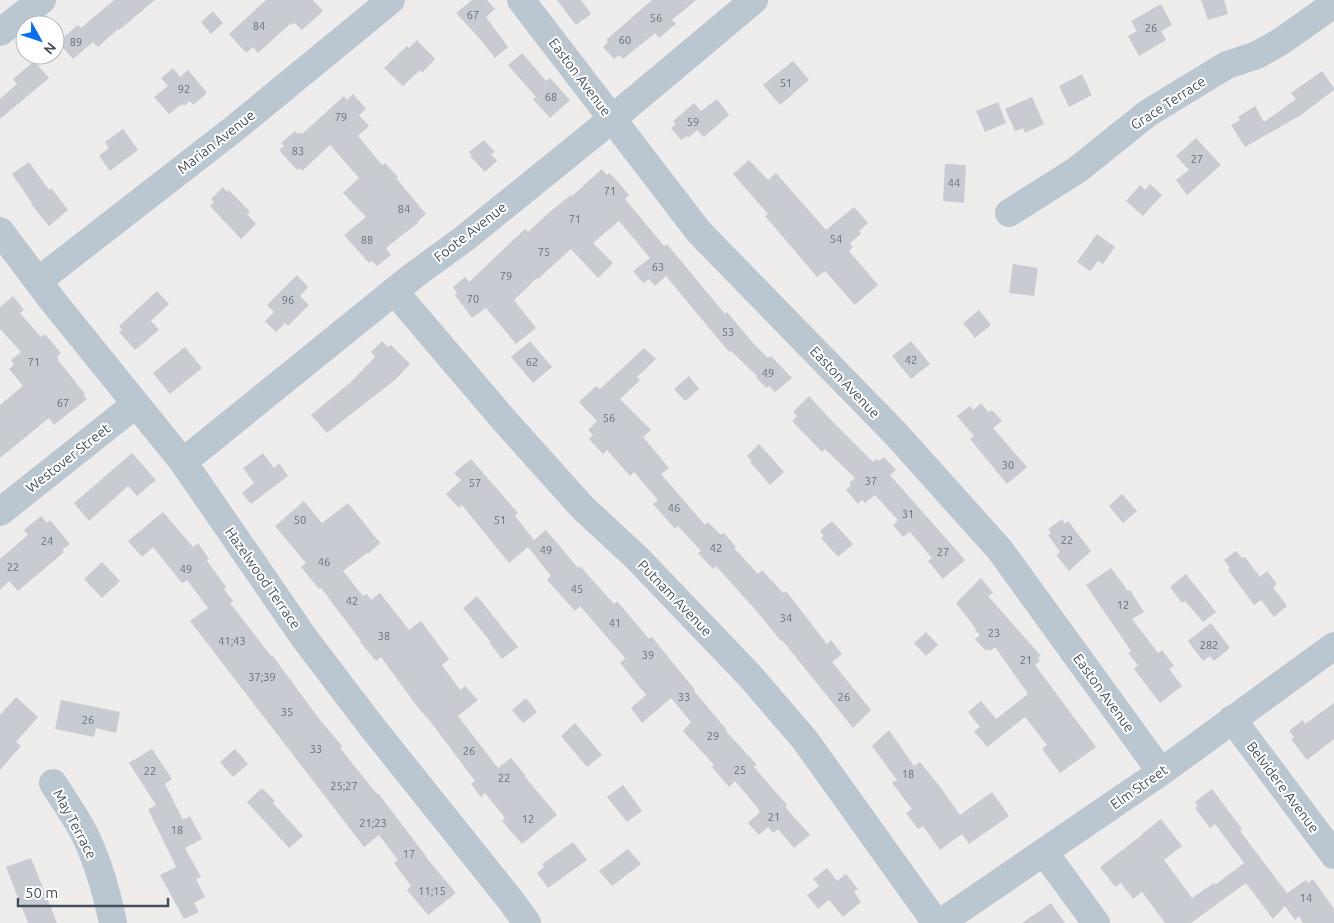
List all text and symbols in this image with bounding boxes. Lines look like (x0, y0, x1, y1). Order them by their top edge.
house number: 67 (467, 9, 479, 21)
house number: 56 (650, 12, 662, 24)
north arrow (15, 15, 65, 65)
house number: 84 (253, 20, 265, 32)
house number: 26 (1145, 22, 1157, 34)
house number: 60 (619, 34, 631, 46)
street label: Easton Avenue (546, 35, 614, 119)
house number: 89 (70, 36, 82, 48)
text: N (40, 39, 59, 58)
street label: Grace Terrace (1128, 73, 1208, 133)
house number: 51 (780, 77, 792, 89)
house number: 92 (178, 83, 190, 95)
house number: 68 (545, 91, 557, 103)
street label: Marian Avenue (174, 107, 258, 177)
house number: 79 (335, 111, 347, 123)
house number: 59 (687, 116, 699, 128)
house number: 83 (292, 145, 304, 157)
house number: 27 (1191, 153, 1203, 165)
house number: 44 (948, 177, 960, 189)
house number: 71 (604, 185, 616, 197)
street label: Foote Avenue (431, 199, 509, 265)
house number: 84 (398, 203, 410, 215)
house number: 71 (569, 213, 581, 225)
house number: 54 (830, 233, 842, 245)
house number: 88 (361, 234, 373, 246)
house number: 75 (538, 246, 550, 258)
house number: 63 (652, 261, 664, 273)
house number: 79 (500, 270, 512, 282)
house number: 70 (467, 293, 479, 305)
house number: 96 (282, 294, 294, 306)
house number: 53 (722, 326, 734, 338)
street label: Easton Avenue (807, 343, 883, 421)
house number: 42 (905, 354, 917, 366)
house number: 71 (28, 356, 40, 368)
house number: 62 (526, 356, 538, 368)
house number: 49 (762, 367, 774, 379)
house number: 67 (57, 397, 69, 409)
house number: 56 (603, 412, 615, 424)
street label: Westover Street (23, 420, 114, 496)
house number: 30 (1002, 459, 1014, 471)
house number: 37 (865, 475, 877, 487)
house number: 57 (469, 477, 481, 489)
house number: 46 (668, 502, 680, 514)
house number: 31 (902, 508, 914, 520)
house number: 50 (294, 514, 306, 526)
house number: 51 (494, 514, 506, 526)
street label: Hazelwood Terrace (222, 524, 304, 632)
house number: 22 (1061, 534, 1073, 546)
house number: 24 (41, 535, 53, 547)
house number: 42 (710, 542, 722, 554)
house number: 49 (540, 544, 552, 556)
house number: 27 (937, 546, 949, 558)
house number: 46 (318, 556, 330, 568)
street label: Putnam Avenue (635, 557, 715, 639)
house number: 22 (7, 561, 19, 573)
house number: 49 (180, 563, 192, 575)
house number: 45 (571, 583, 583, 595)
house number: 42 (346, 595, 358, 607)
house number: 12 (1117, 599, 1129, 611)
house number: 34 (780, 612, 792, 624)
house number: 41 (609, 617, 621, 629)
house number: 23 (988, 627, 1000, 639)
house number: 38 (378, 630, 390, 642)
house number: 41;43 (218, 635, 246, 647)
house number: 282 (1200, 639, 1218, 651)
house number: 39 (642, 649, 654, 661)
street label: Easton Avenue (1070, 651, 1138, 735)
house number: 21 (1020, 654, 1032, 666)
house number: 37;39 (248, 671, 276, 683)
house number: 33 (678, 691, 690, 703)
house number: 26 (838, 691, 850, 703)
house number: 35 (281, 706, 293, 718)
house number: 26 (82, 714, 94, 726)
house number: 29 (707, 730, 719, 742)
street label: Belvidere Avenue (1244, 738, 1322, 836)
house number: 33 (310, 743, 322, 755)
house number: 26 (463, 745, 475, 757)
street label: Elm Street (1107, 761, 1171, 812)
house number: 25 (734, 764, 746, 776)
house number: 22 (144, 765, 156, 777)
house number: 18 (902, 768, 914, 780)
house number: 22 (498, 772, 510, 784)
house number: 25;27 (330, 780, 358, 792)
street label: May Terrace (50, 787, 100, 861)
house number: 21 (768, 811, 780, 823)
house number: 12 (522, 813, 534, 825)
house number: 21;23 (359, 817, 387, 829)
house number: 18 (171, 824, 183, 836)
house number: 17 (403, 848, 415, 860)
scale bar (18, 876, 168, 908)
text: 50 m (25, 884, 58, 901)
house number: 11;15 (418, 885, 446, 897)
house number: 14 (1300, 892, 1312, 904)

